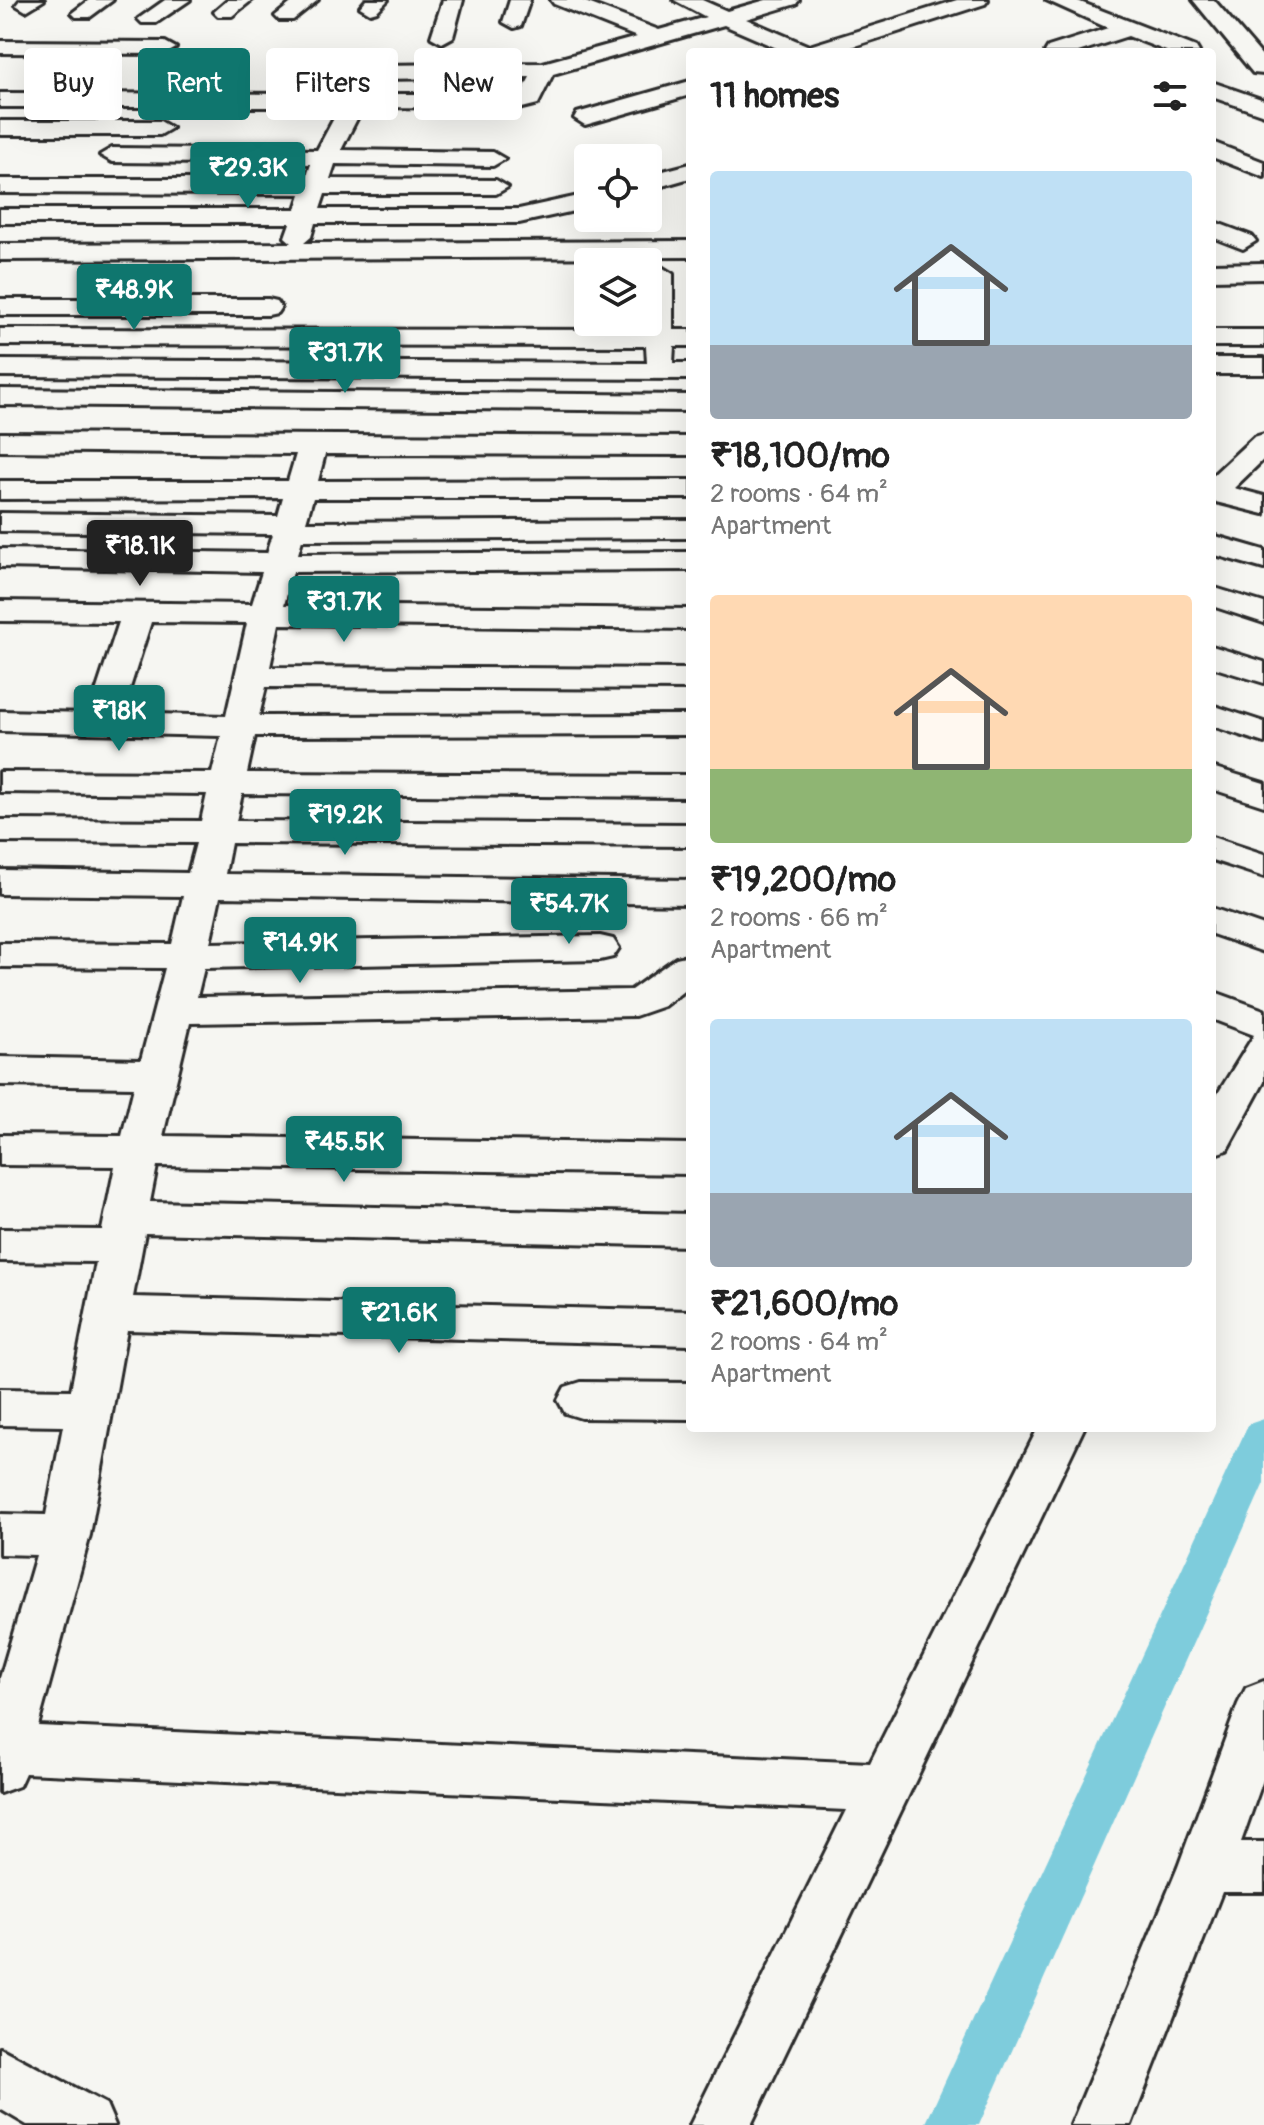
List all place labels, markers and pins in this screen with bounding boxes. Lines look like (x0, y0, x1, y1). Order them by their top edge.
pin: ₹29.3K (183, 142, 313, 210)
pin: ₹48.9K (69, 264, 199, 332)
pin: ₹31.7K (280, 327, 410, 395)
pin: ₹18.1K (75, 520, 205, 588)
pin: ₹31.7K (279, 576, 409, 644)
pin: ₹18K (72, 685, 166, 753)
pin: ₹19.2K (280, 789, 410, 857)
pin: ₹54.7K (504, 878, 634, 946)
pin: ₹14.9K (235, 917, 365, 985)
pin: ₹45.5K (279, 1116, 409, 1184)
pin: ₹21.6K (334, 1287, 464, 1355)

